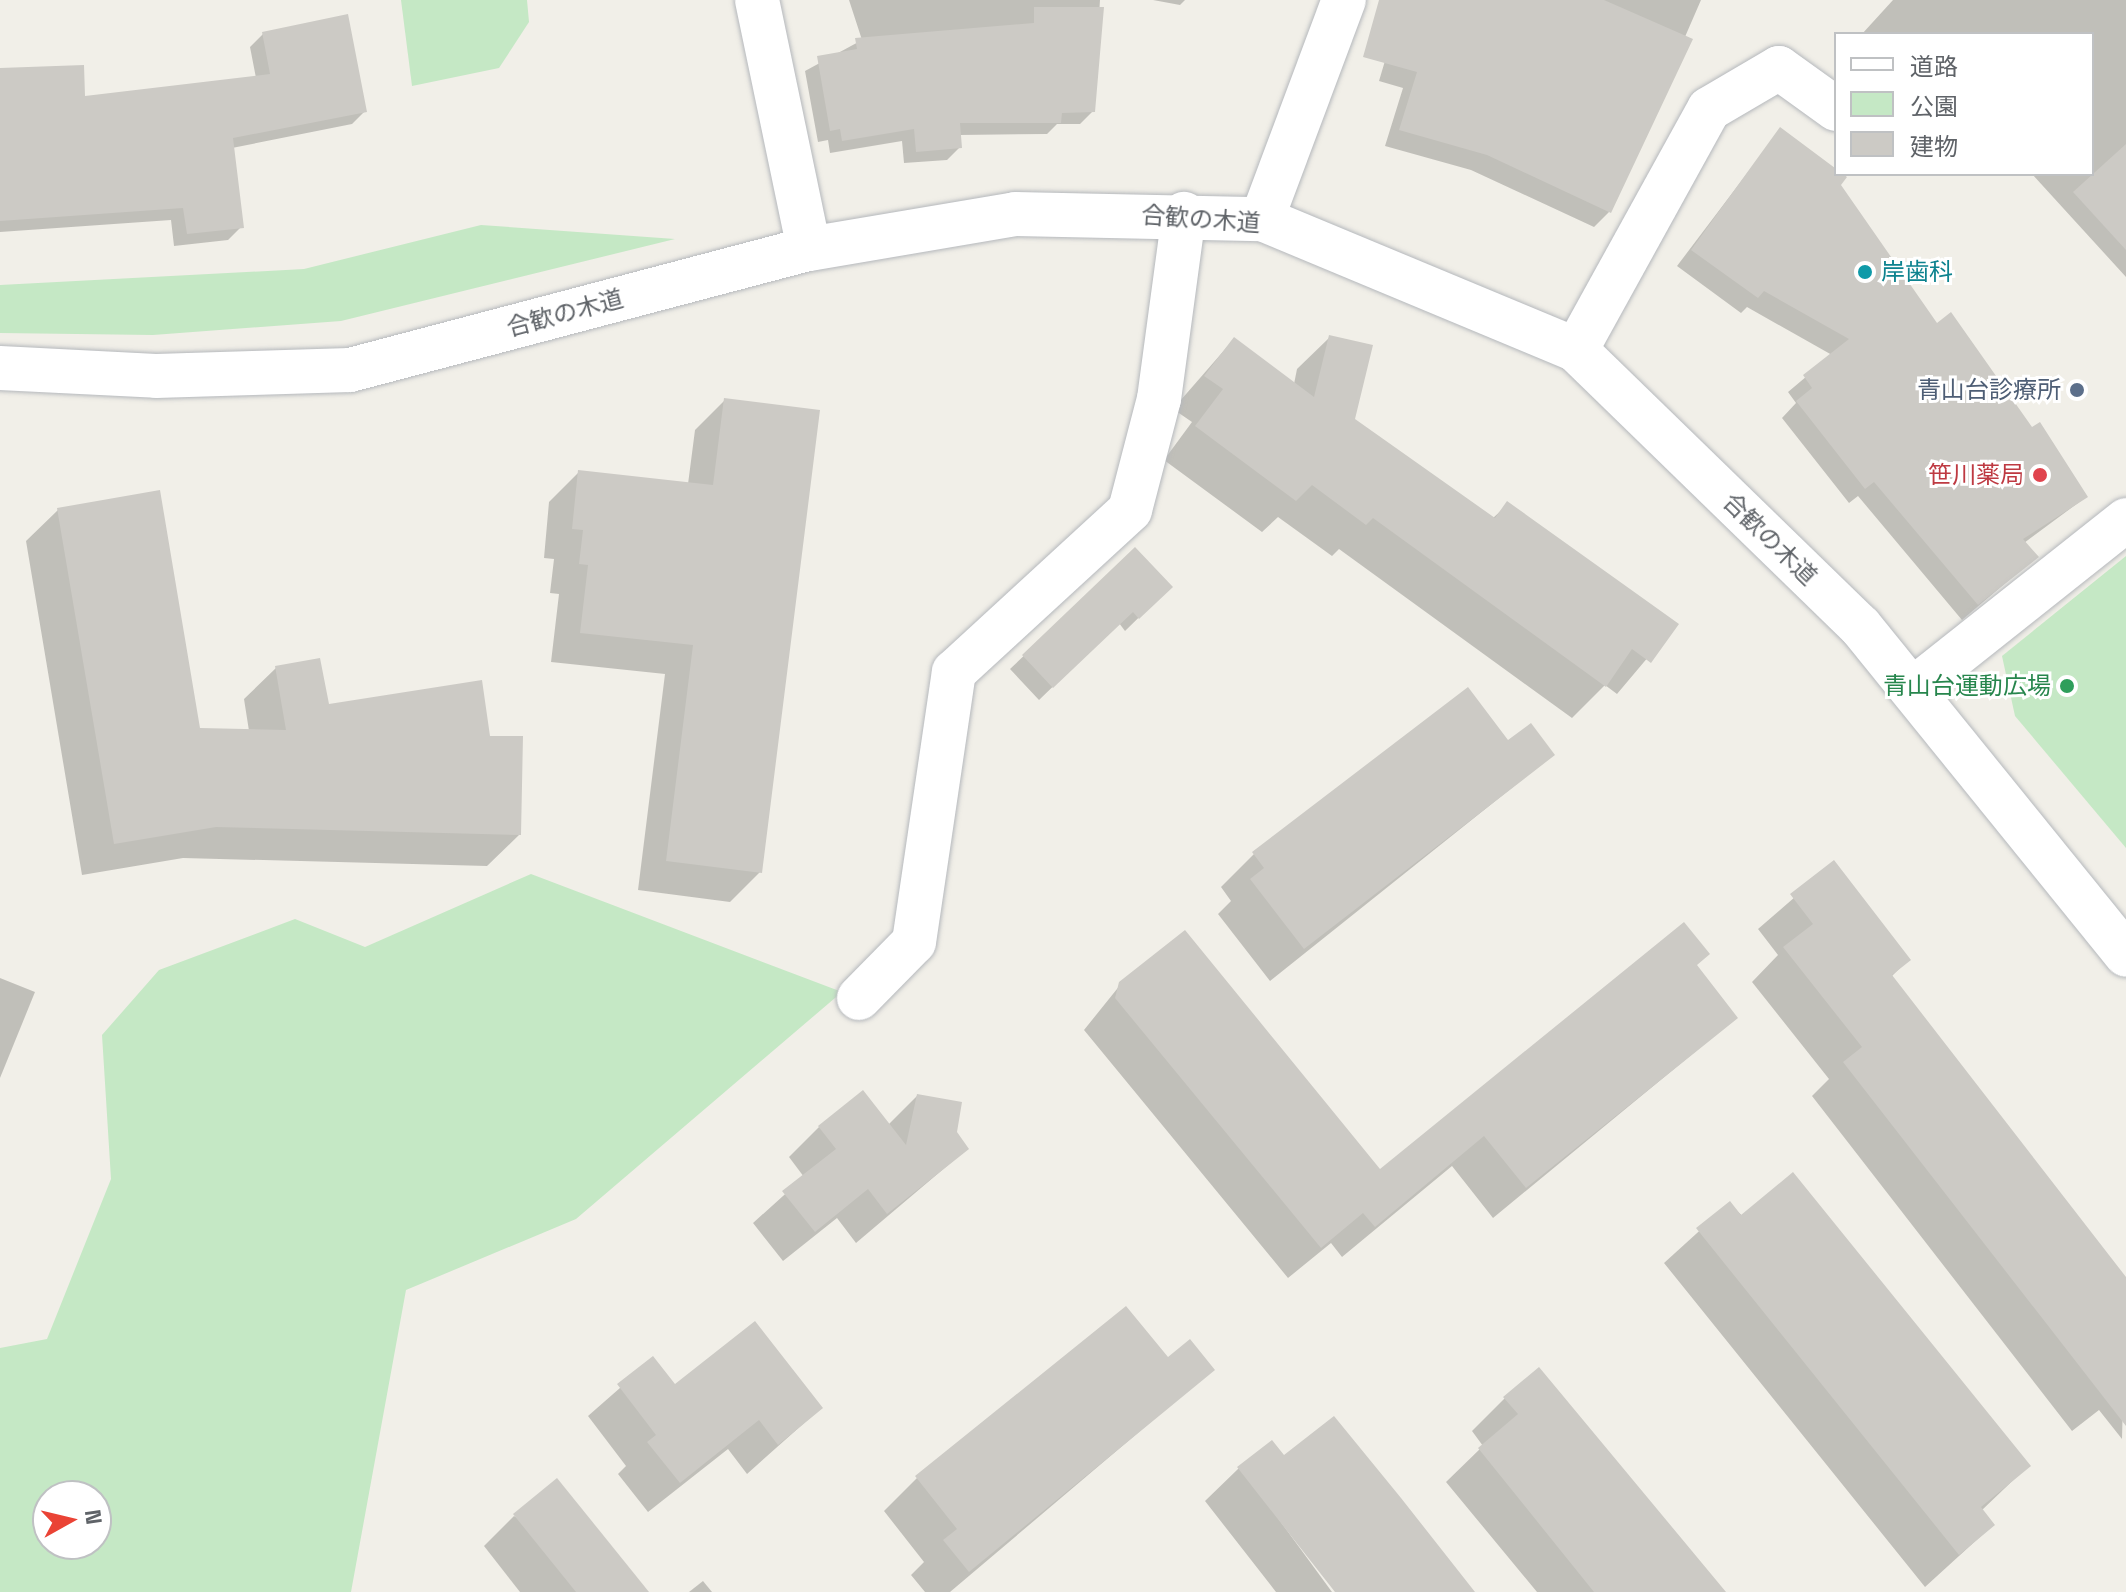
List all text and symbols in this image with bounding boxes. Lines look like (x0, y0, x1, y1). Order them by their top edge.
legend (1834, 32, 2094, 176)
text: 道路 (1910, 51, 1958, 82)
text: 公園 (1910, 91, 1958, 122)
text: 建物 (1910, 131, 1958, 162)
street label: 合歓の木道 (1140, 200, 1262, 238)
place label: 岸歯科 (1881, 258, 1953, 286)
marker: 岸歯科 (1856, 263, 1874, 281)
street label: 合歓の木道 (503, 284, 627, 342)
place label: 青山台診療所 (1917, 376, 2061, 404)
marker: 青山台診療所 (2068, 381, 2086, 399)
place label: 笹川薬局 (1928, 461, 2024, 489)
marker: 笹川薬局 (2031, 466, 2049, 484)
street label: 合歓の木道 (1717, 487, 1823, 591)
place label: 青山台運動広場 (1883, 672, 2051, 700)
marker: 青山台運動広場 (2058, 677, 2076, 695)
north arrow (32, 1480, 112, 1560)
text: N (79, 1508, 109, 1526)

